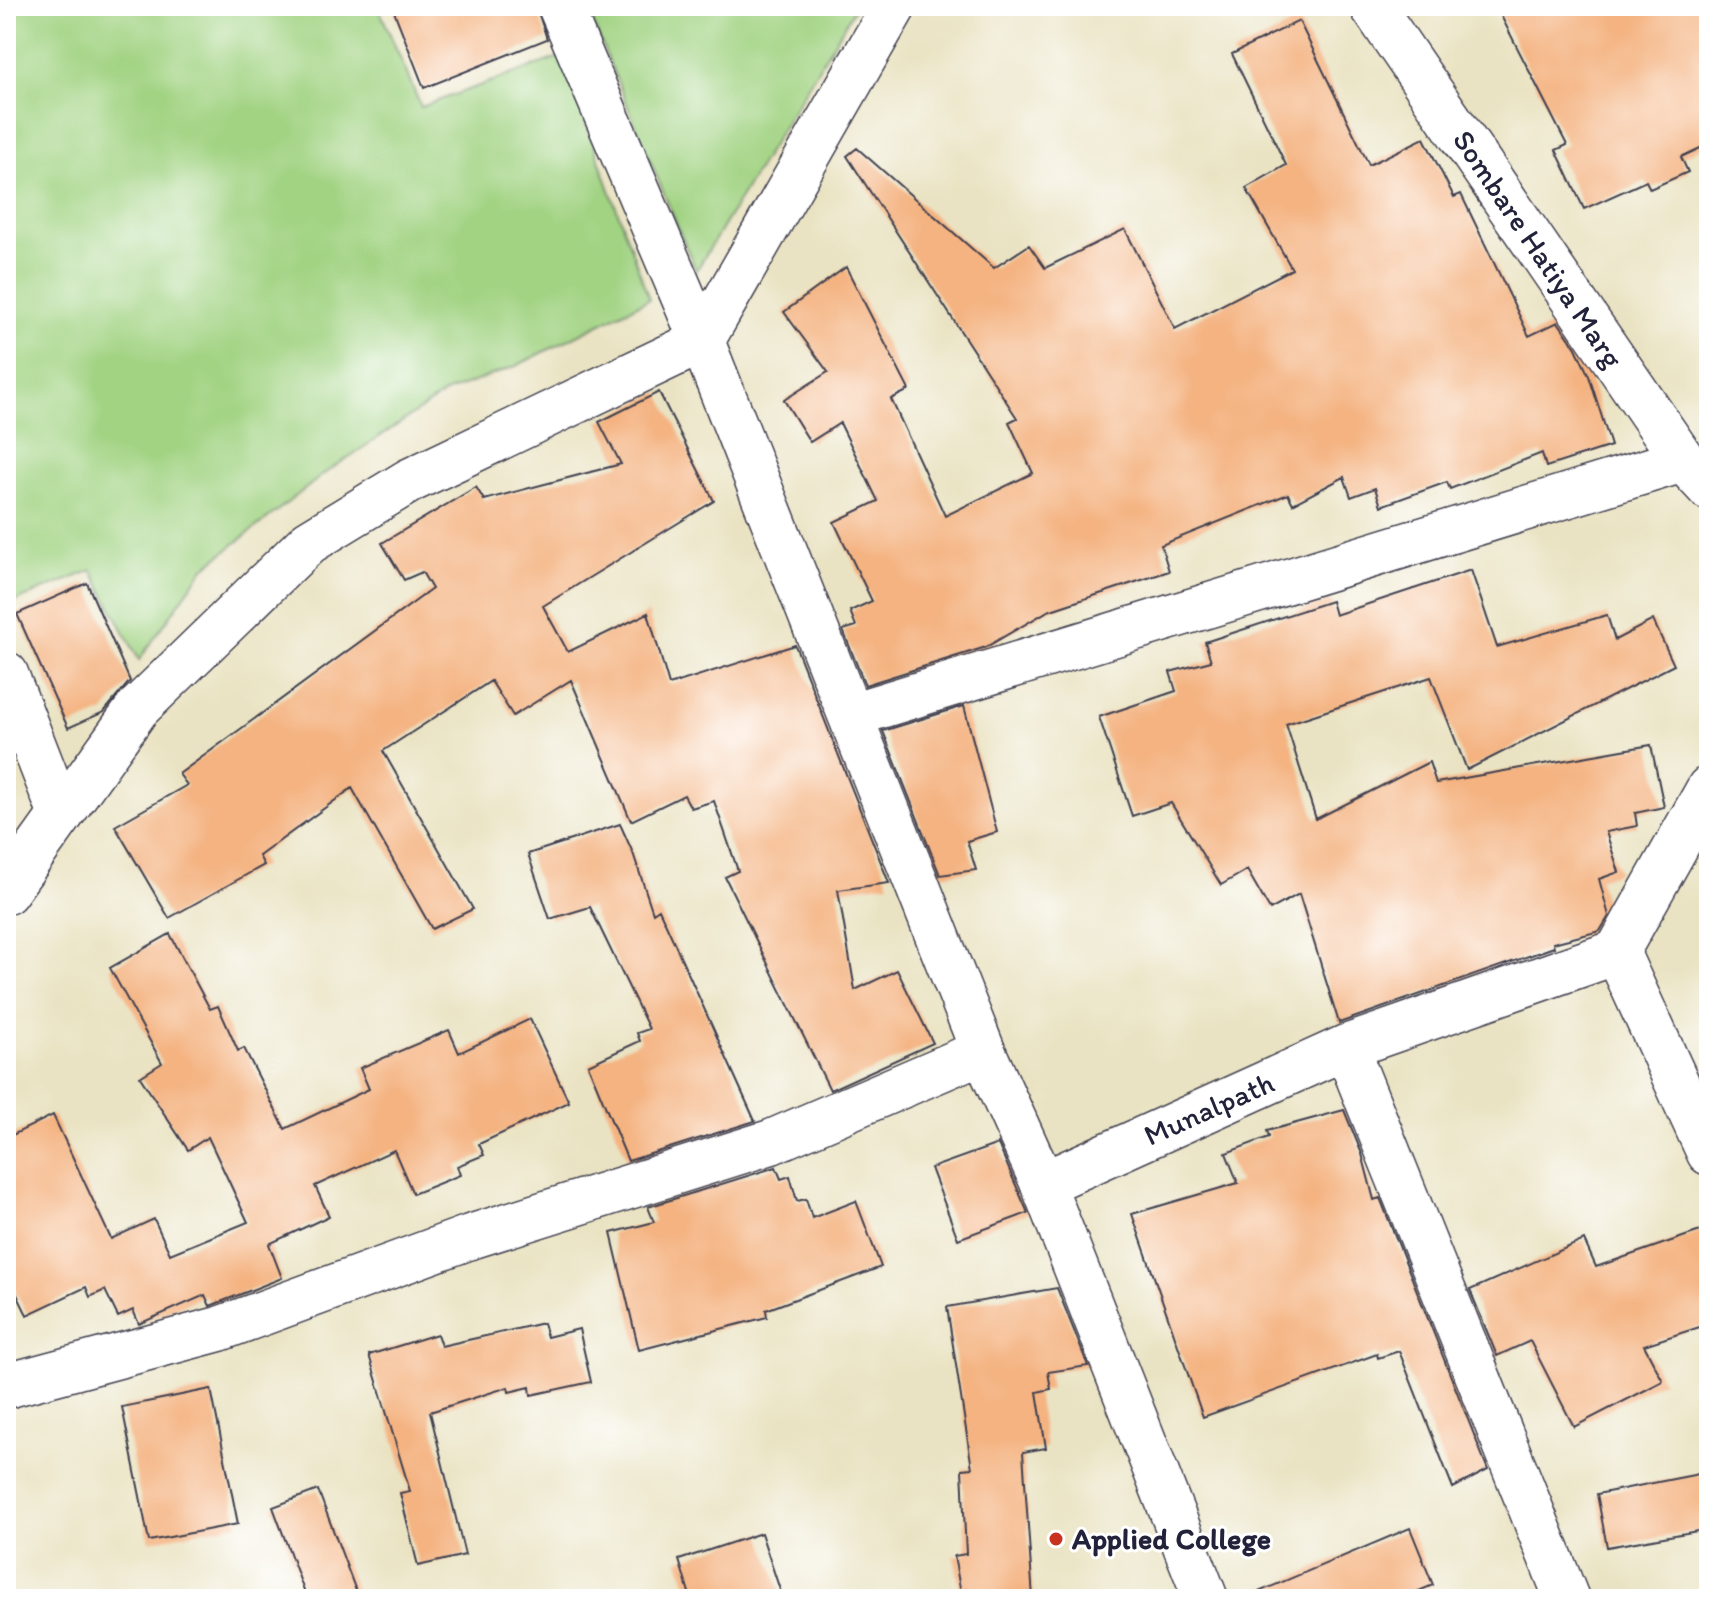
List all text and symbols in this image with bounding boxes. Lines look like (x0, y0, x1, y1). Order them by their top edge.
street label: Sombare Hatiya Marg (1445, 123, 1632, 375)
street label: Munalpath (1138, 1063, 1280, 1154)
place label: Applied College (1071, 1520, 1271, 1557)
marker: Applied College (1047, 1530, 1065, 1548)

